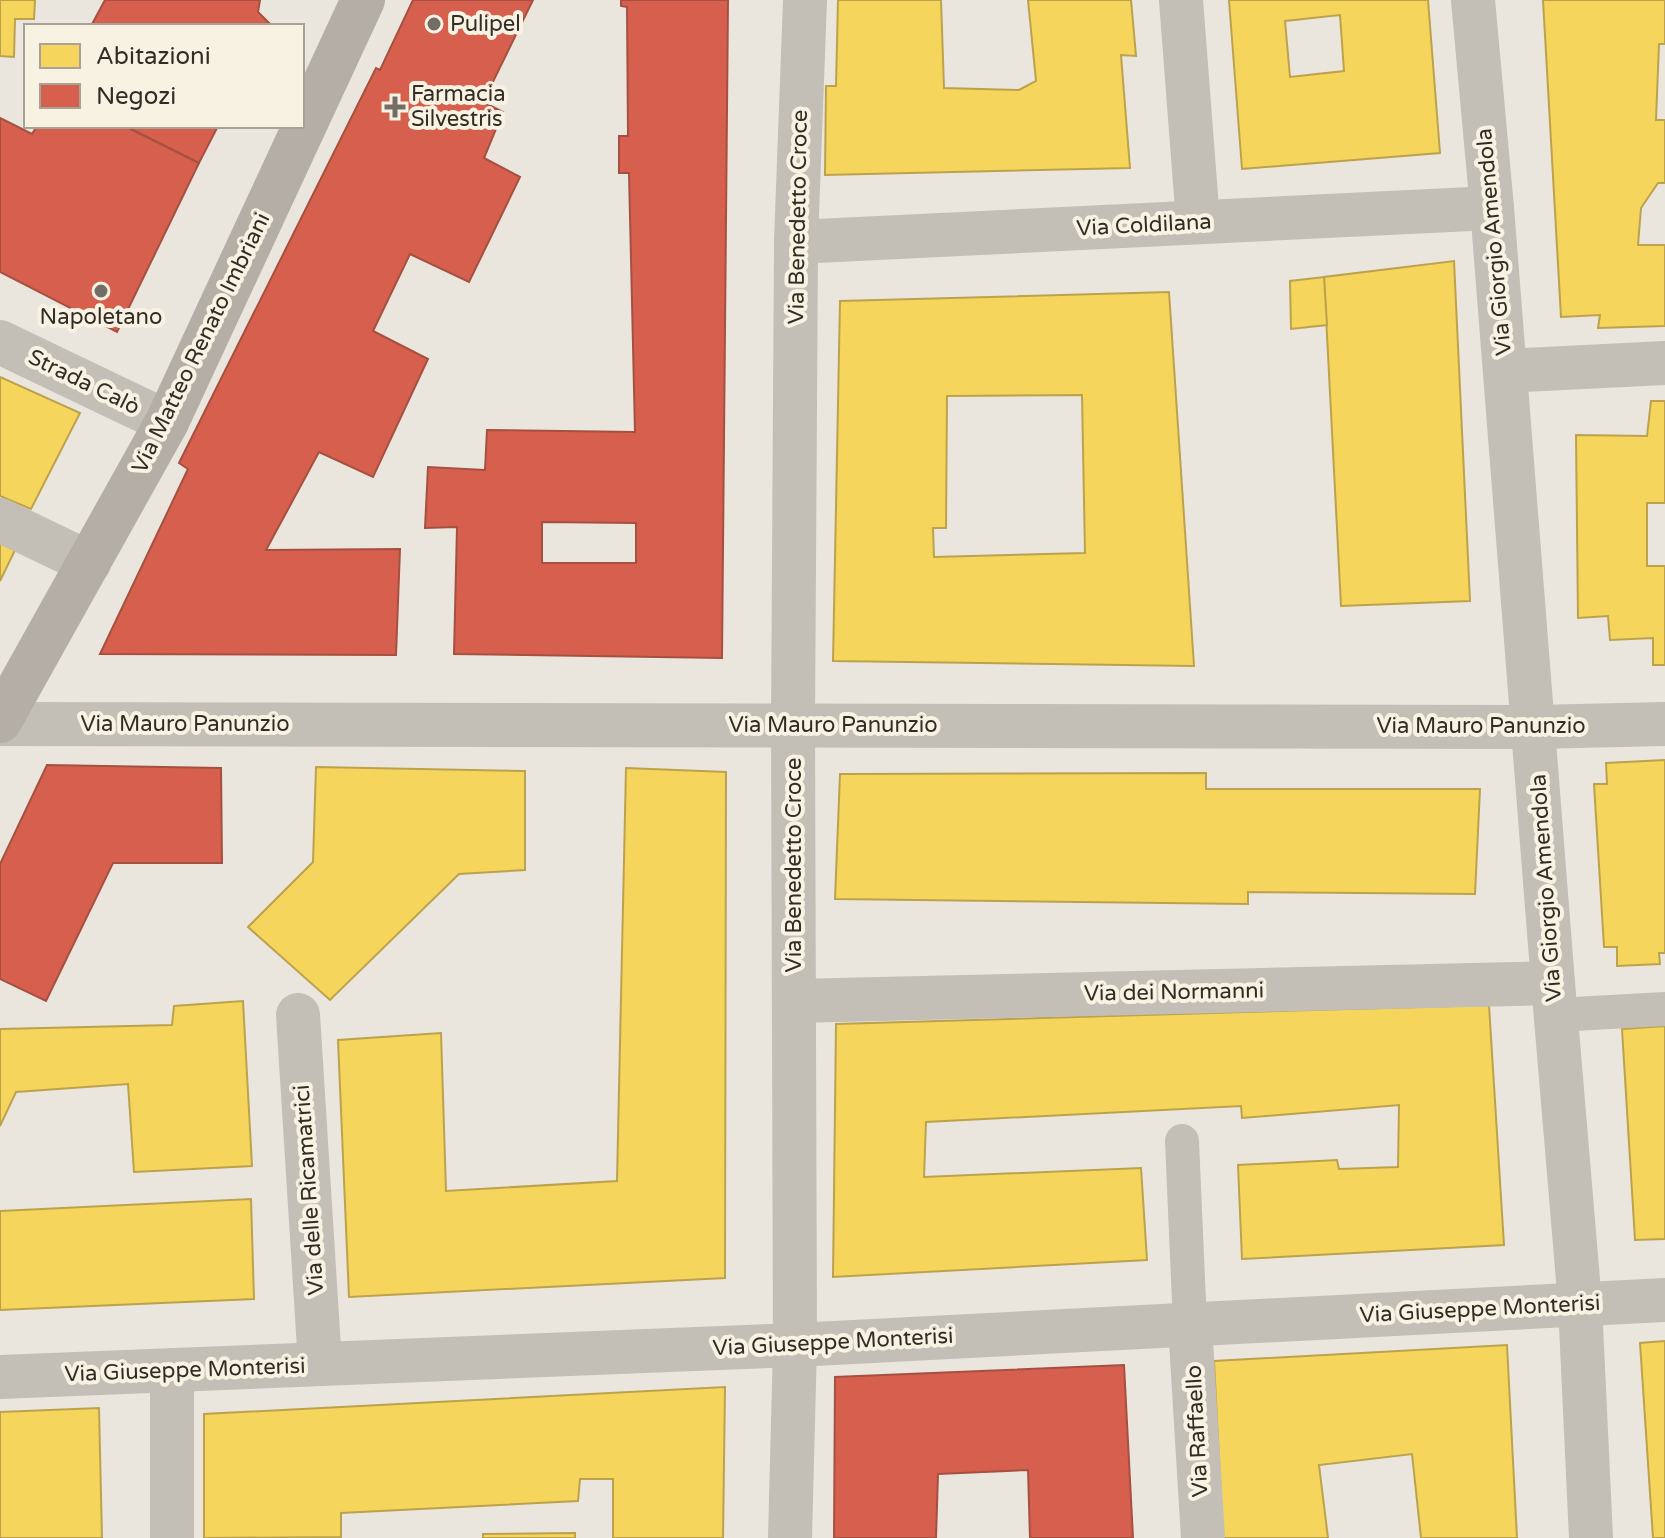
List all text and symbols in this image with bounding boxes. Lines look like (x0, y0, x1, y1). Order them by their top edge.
place label: Pulipel (450, 11, 521, 37)
marker: Pulipel (425, 15, 443, 33)
legend (24, 24, 304, 128)
text: Abitazioni (96, 42, 211, 71)
place label: Farmacia Silvestris (411, 81, 506, 132)
text: Negozi (96, 82, 176, 111)
marker: Farmacia Silvestris (386, 98, 404, 116)
street label: Via Benedetto Croce (783, 109, 813, 325)
street label: Via Giorgio Amendola (1471, 127, 1517, 357)
street label: Via Coldilana (1076, 208, 1212, 242)
street label: Via Matteo Renato Imbriani (127, 209, 275, 477)
marker: Napoletano (92, 282, 110, 300)
place label: Napoletano (40, 304, 162, 330)
street label: Strada Calò (24, 344, 144, 420)
street label: Via Mauro Panunzio (80, 711, 290, 737)
street label: Via Mauro Panunzio (728, 712, 938, 738)
street label: Via Mauro Panunzio (1376, 713, 1586, 739)
street label: Via Benedetto Croce (781, 758, 807, 972)
street label: Via Giorgio Amendola (1525, 773, 1567, 1003)
street label: Via dei Normanni (1084, 977, 1264, 1007)
street label: Via delle Ricamatrici (289, 1084, 329, 1296)
street label: Via Giuseppe Monterisi (1359, 1290, 1601, 1328)
street label: Via Giuseppe Monterisi (712, 1323, 954, 1361)
street label: Via Giuseppe Monterisi (64, 1353, 306, 1387)
street label: Via Raffaello (1181, 1364, 1213, 1498)

